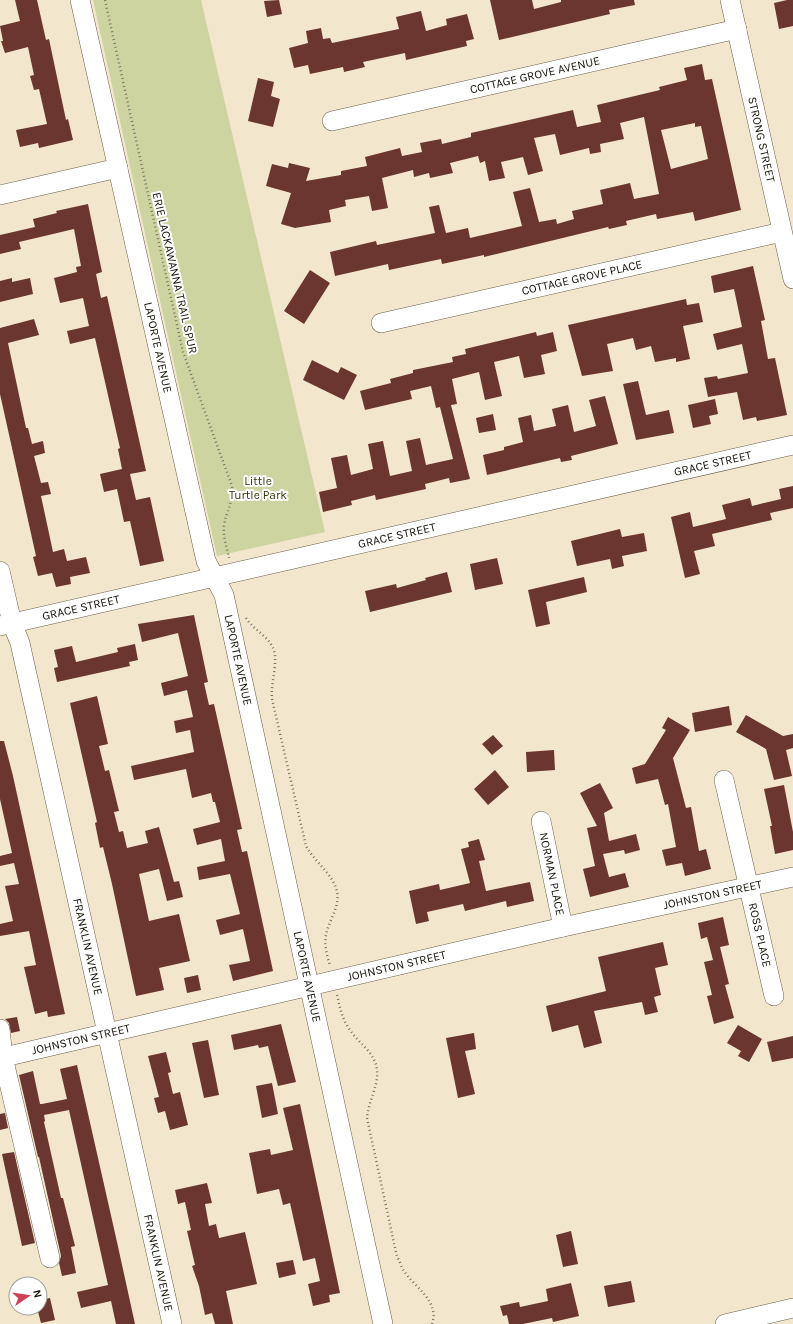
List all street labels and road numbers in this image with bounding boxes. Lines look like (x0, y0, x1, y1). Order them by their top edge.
street label: COTTAGE GROVE AVENUE (468, 53, 601, 96)
street label: STRONG STREET (745, 95, 778, 184)
street label: ERIE LACKAWANNA TRAIL SPUR (150, 191, 200, 355)
street label: COTTAGE GROVE PLACE (520, 257, 644, 298)
street label: LAPORTE AVENUE (141, 301, 175, 394)
street label: GRACE STREET (673, 448, 753, 479)
street label: GRACE STREET (357, 520, 437, 551)
street label: GRACE STREET (41, 592, 121, 623)
street label: LAPORTE AVENUE (221, 613, 255, 707)
street label: NORMAN PLACE (537, 831, 567, 917)
street label: JOHNSTON STREET (662, 877, 763, 912)
street label: FRANKLIN AVENUE (70, 897, 105, 996)
street label: ROSS PLACE (746, 901, 774, 969)
street label: LAPORTE AVENUE (290, 930, 324, 1023)
street label: JOHNSTON STREET (346, 947, 447, 984)
street label: JOHNSTON STREET (30, 1021, 132, 1057)
street label: FRANKLIN AVENUE (141, 1213, 176, 1313)

